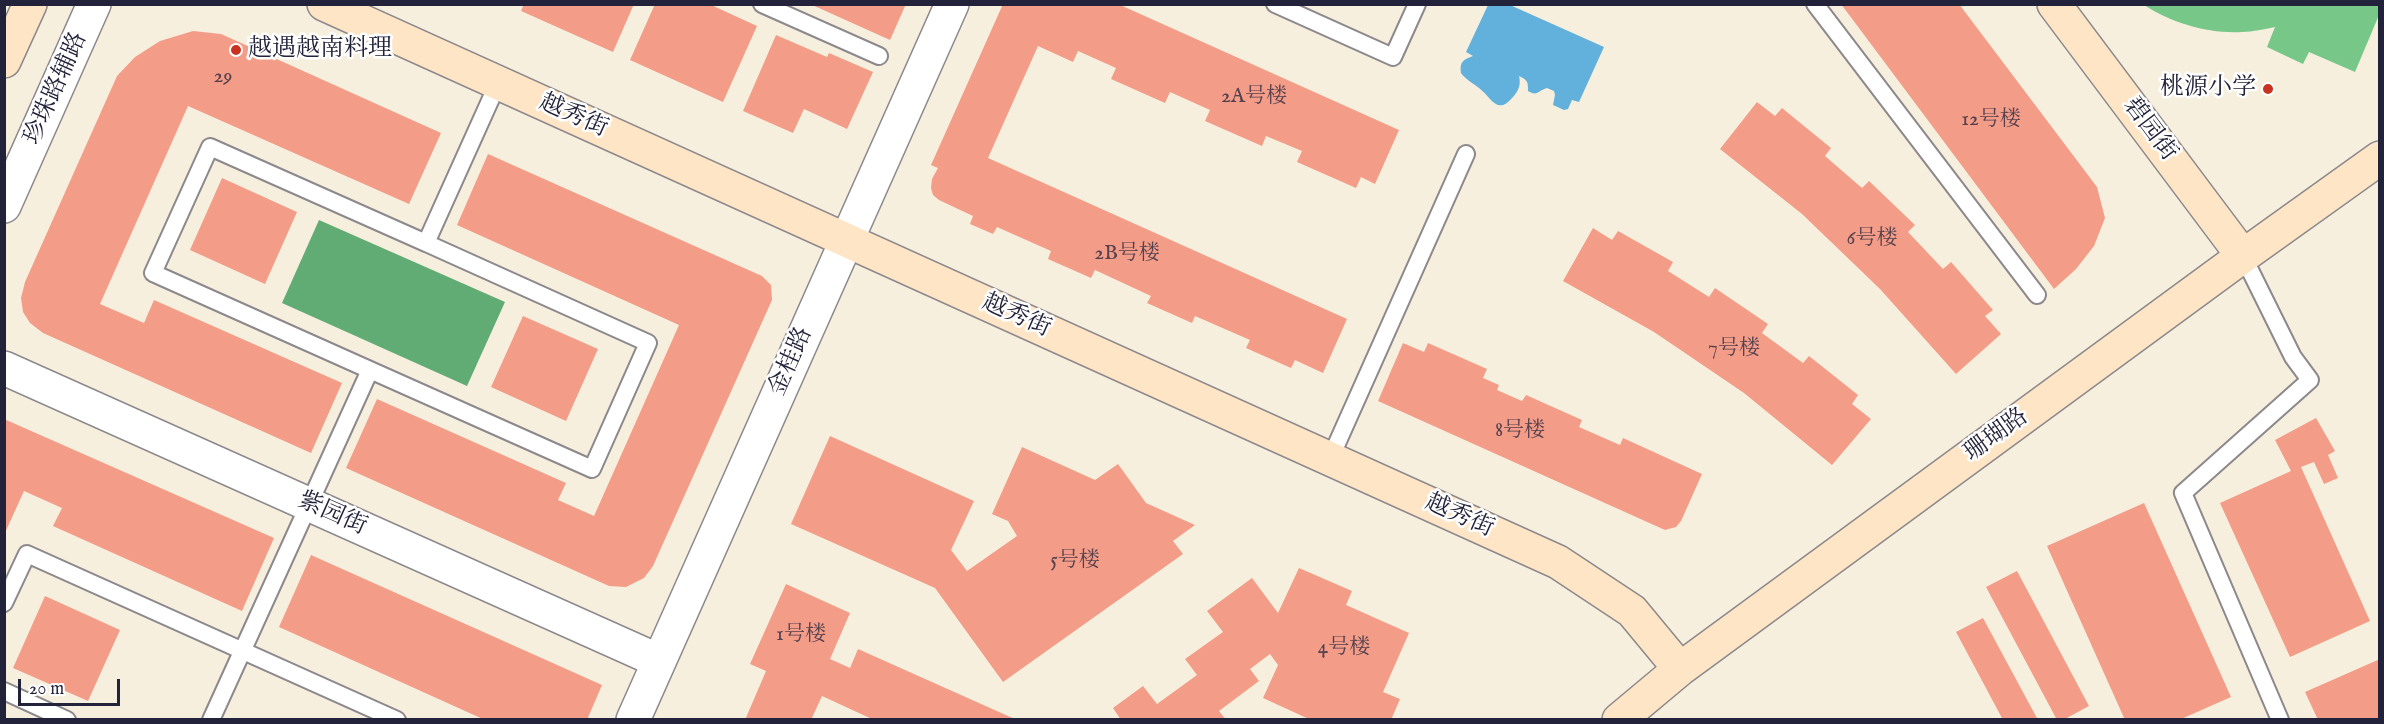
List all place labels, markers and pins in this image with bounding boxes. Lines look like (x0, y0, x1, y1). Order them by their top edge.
place label: 越遇越南料理 (248, 36, 392, 64)
marker: 越遇越南料理 (229, 43, 243, 57)
place label: 桃源小学 (2160, 75, 2256, 103)
marker: 桃源小学 (2261, 82, 2275, 96)

